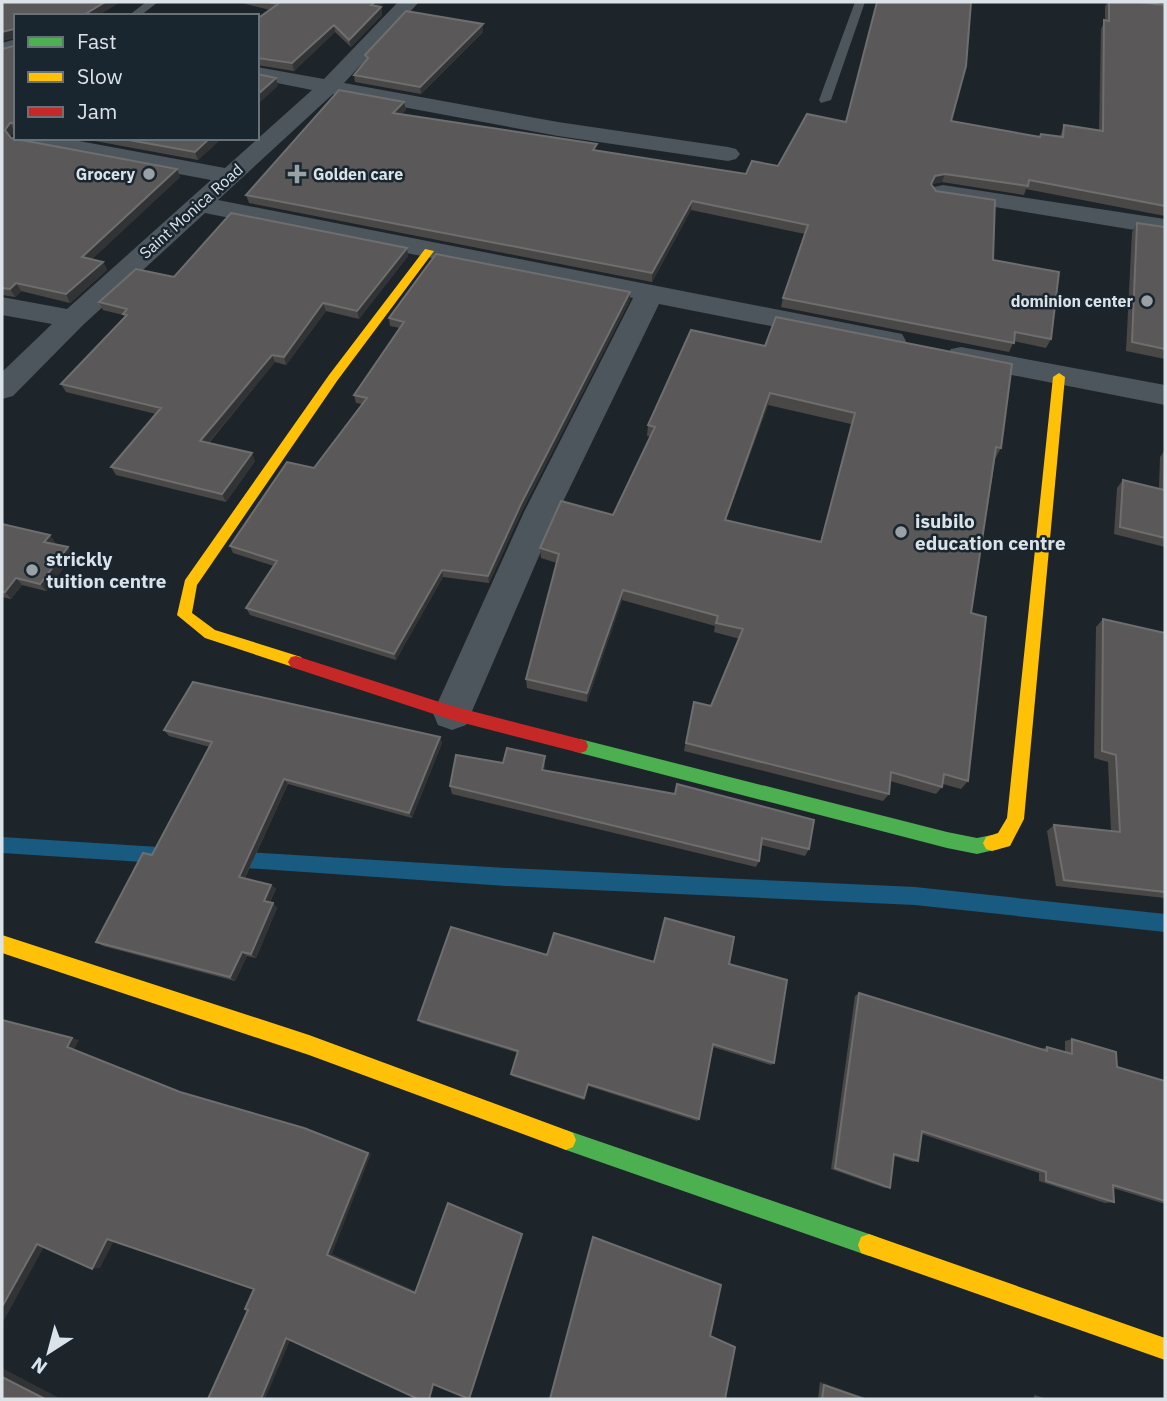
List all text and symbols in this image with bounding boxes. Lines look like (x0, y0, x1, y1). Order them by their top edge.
legend (14, 14, 259, 140)
text: Fast (77, 27, 117, 55)
text: Slow (77, 62, 123, 90)
text: Jam (77, 97, 117, 125)
street label: Saint Monica Road (135, 159, 247, 263)
place label: Grocery (76, 164, 135, 184)
marker: Golden care (287, 164, 307, 184)
place label: Golden care (313, 164, 403, 184)
marker: Grocery (141, 166, 157, 182)
place label: dominion center (1011, 291, 1134, 311)
marker: dominion center (1139, 293, 1155, 309)
place label: isubilo education centre (915, 509, 1066, 555)
marker: isubilo education centre (893, 524, 909, 540)
place label: strickly tuition centre (46, 547, 167, 593)
marker: strickly tuition centre (24, 562, 40, 578)
north arrow (14, 1317, 84, 1387)
text: N (26, 1352, 52, 1380)

